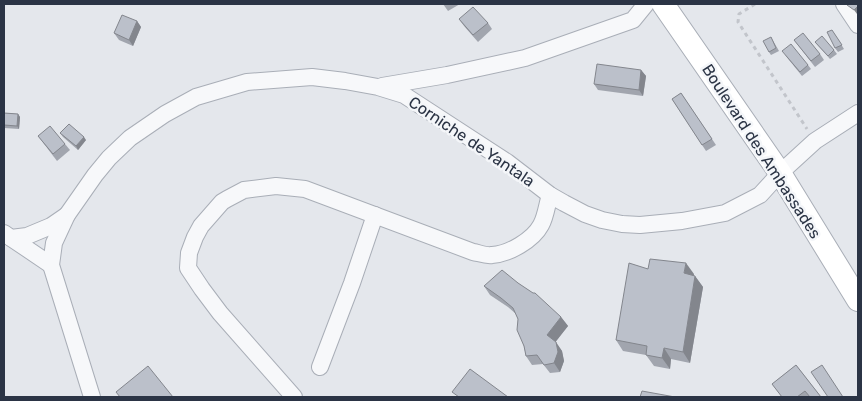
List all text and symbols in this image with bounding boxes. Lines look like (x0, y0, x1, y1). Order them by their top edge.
street label: Boulevard des Ambassades (698, 61, 825, 242)
street label: Corniche de Yantala (405, 92, 538, 191)

